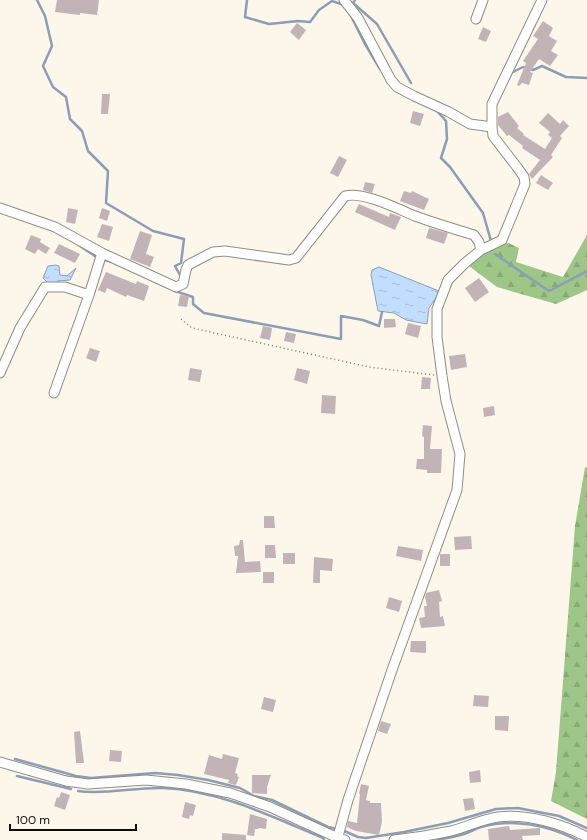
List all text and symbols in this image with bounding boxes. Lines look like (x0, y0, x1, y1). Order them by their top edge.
scale bar (10, 806, 136, 832)
text: 100 m (16, 812, 50, 828)

